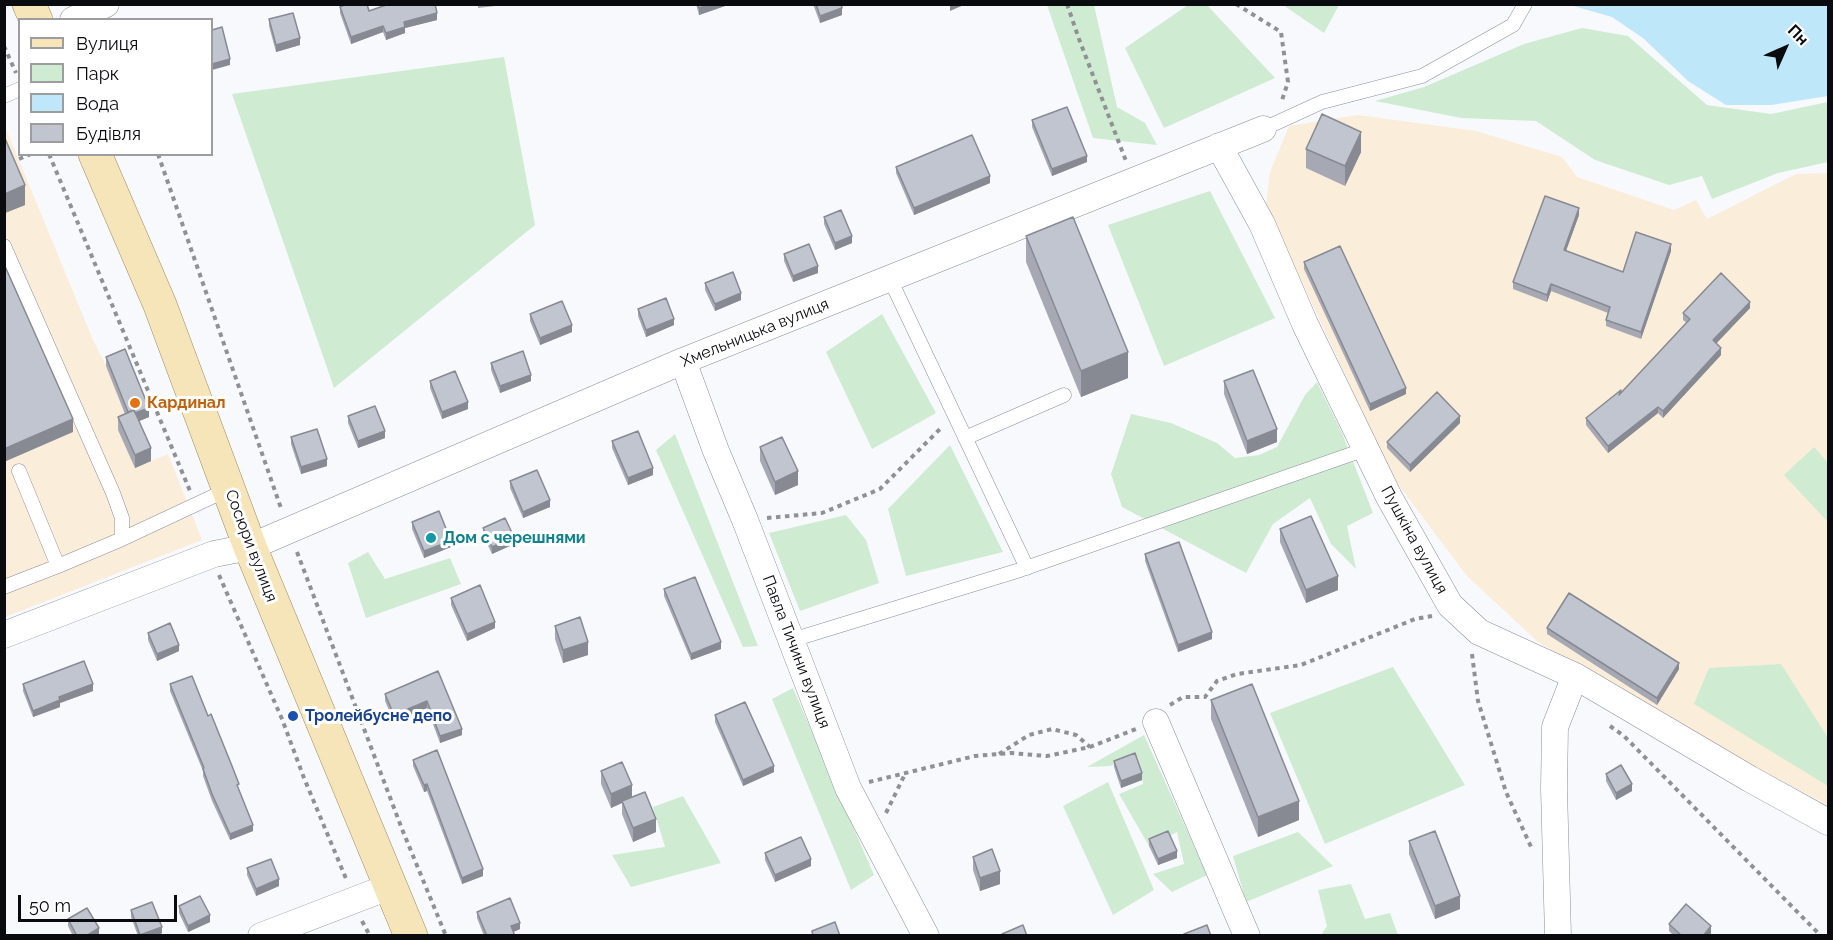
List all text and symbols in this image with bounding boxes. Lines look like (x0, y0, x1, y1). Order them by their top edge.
legend (18, 18, 213, 156)
north arrow (1755, 18, 1815, 78)
text: Пн (1784, 21, 1812, 49)
text: Вулиця (76, 33, 138, 54)
text: Парк (76, 63, 119, 84)
text: Вода (76, 93, 119, 114)
text: Будівля (76, 123, 141, 144)
street label: Хмельницька вулиця (678, 295, 832, 371)
place label: Кардинал (147, 393, 226, 413)
marker: Кардинал (128, 396, 142, 410)
street label: Пушкіна вулиця (1376, 483, 1452, 597)
street label: Сосюри вулиця (221, 487, 281, 605)
place label: Дом с черешнями (443, 528, 586, 548)
marker: Дом с черешнями (424, 531, 438, 545)
street label: Павла Тичини вулиця (758, 573, 834, 731)
place label: Тролейбусне депо (305, 706, 452, 726)
marker: Тролейбусне депо (286, 709, 300, 723)
scale bar (21, 883, 180, 921)
text: 50 m (29, 895, 71, 916)

